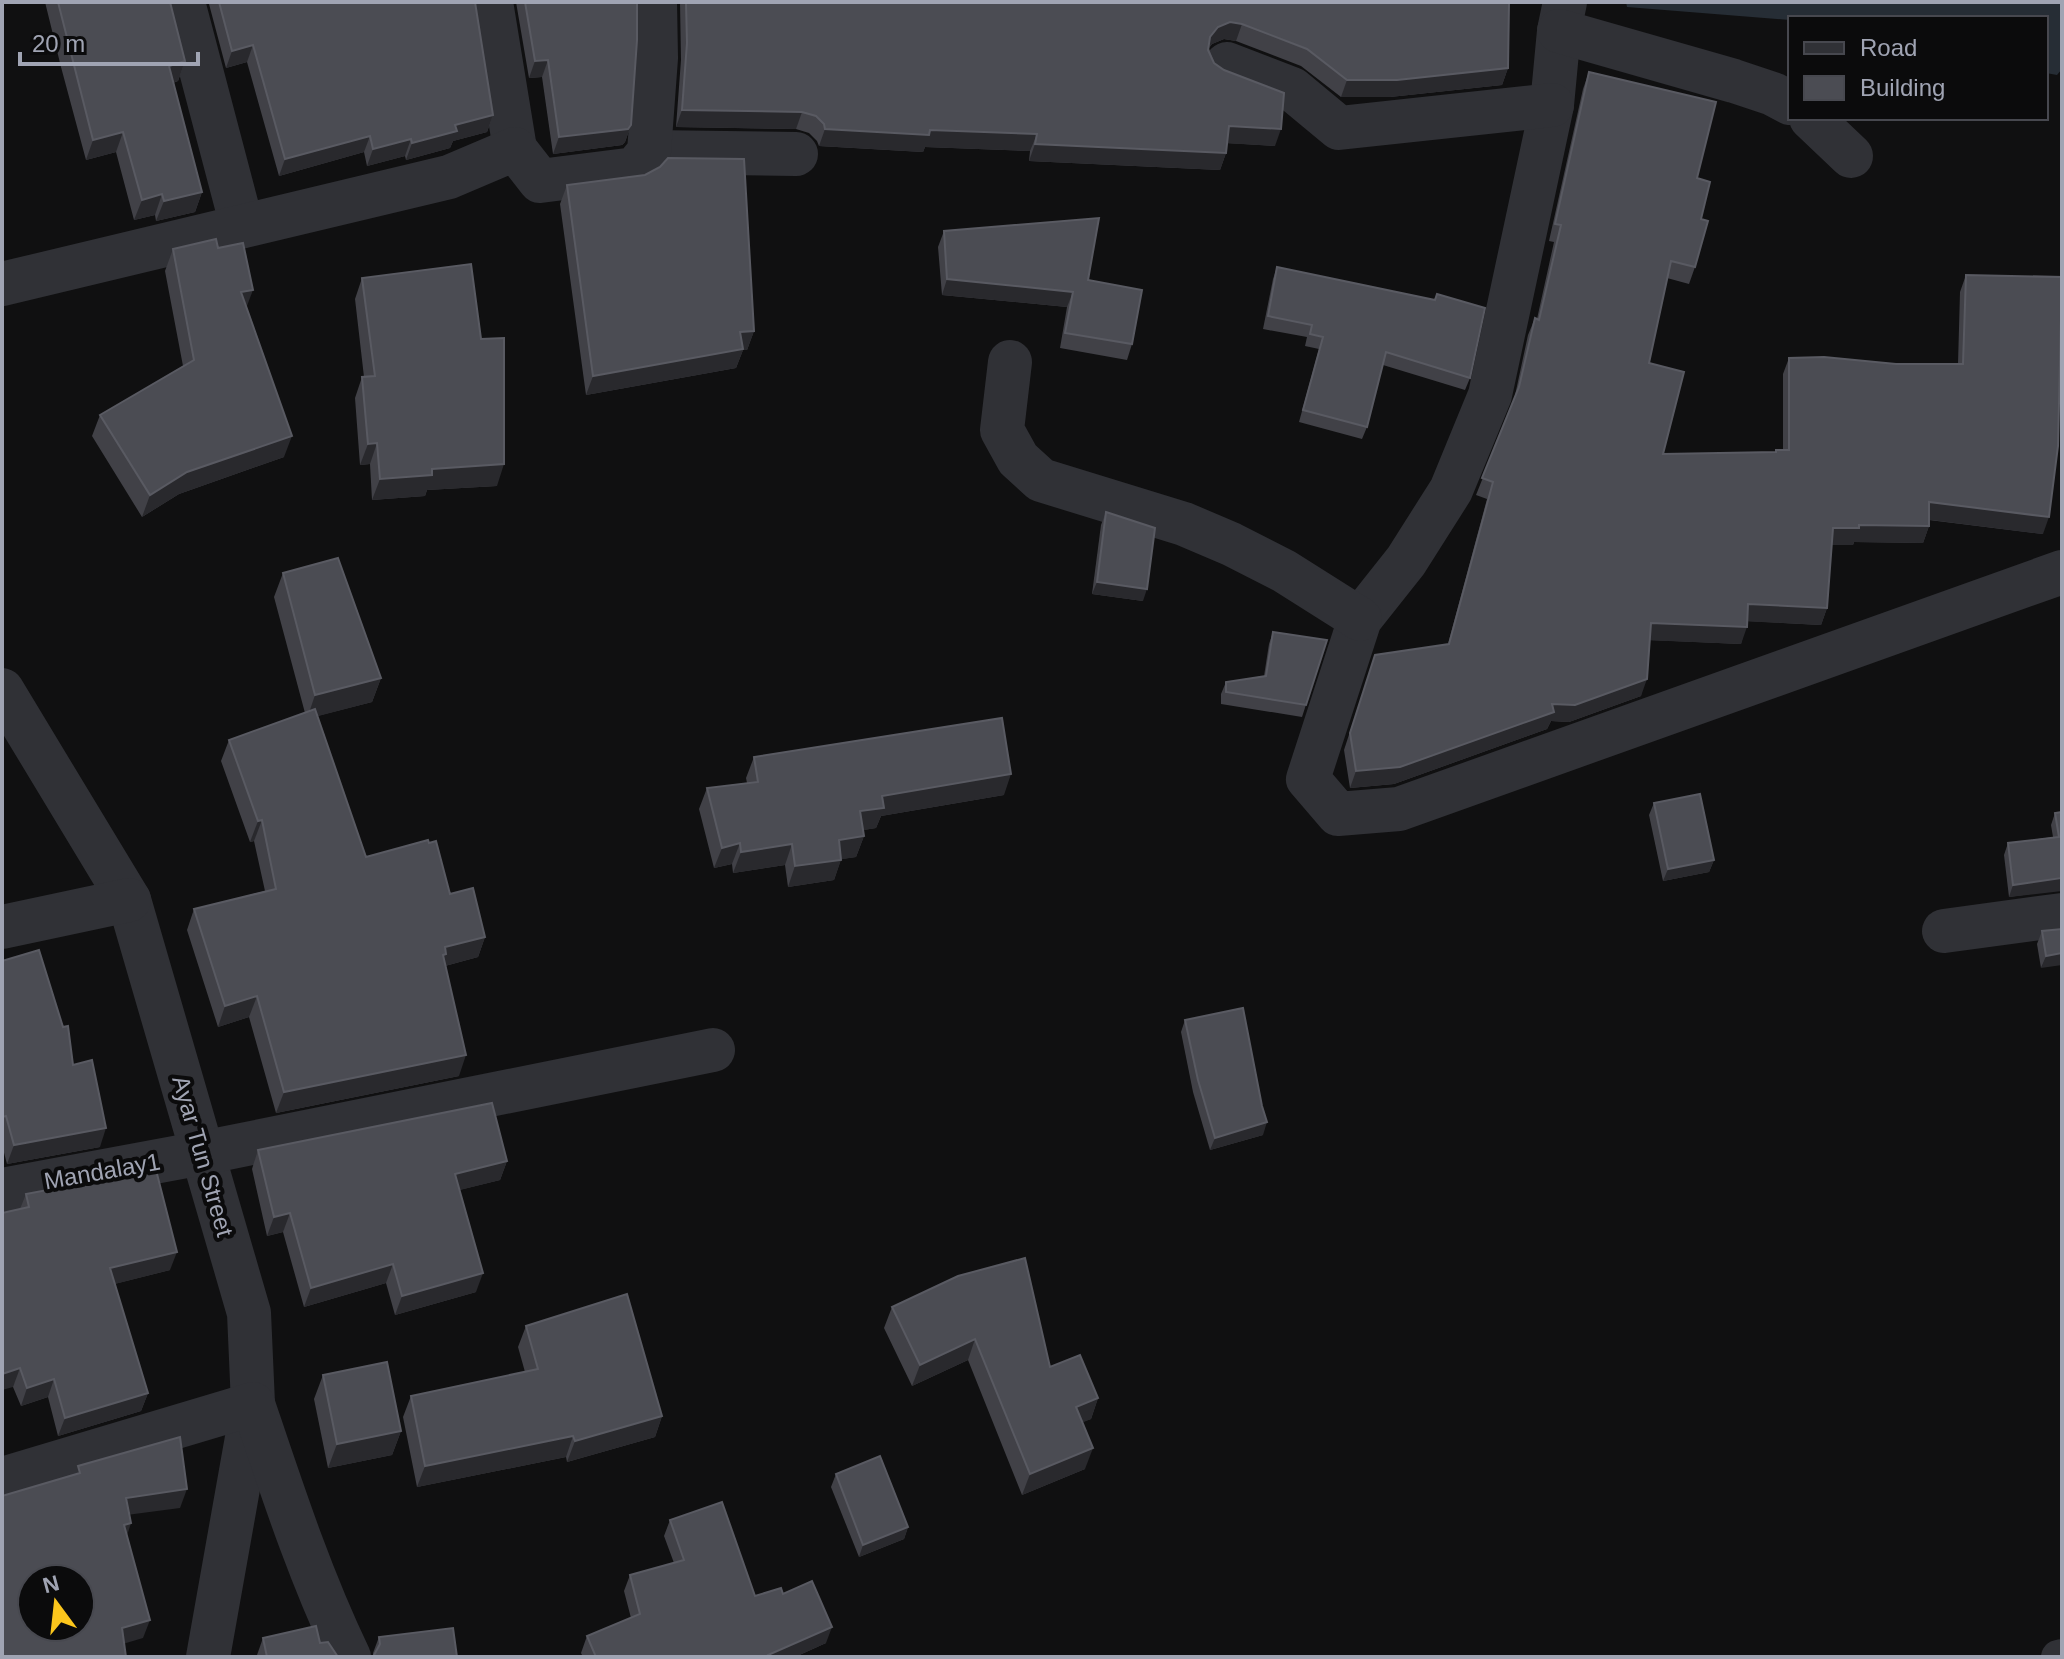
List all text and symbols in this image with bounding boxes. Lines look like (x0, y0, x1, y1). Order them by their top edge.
scale bar (20, 16, 198, 66)
legend (1788, 16, 2048, 120)
text: 20 m (32, 30, 85, 57)
text: Road (1860, 34, 1917, 61)
text: Building (1860, 74, 1945, 101)
street label: Ayar Tun Street (167, 1072, 239, 1240)
street label: Mandalay1 (42, 1148, 162, 1194)
north arrow (16, 1563, 96, 1643)
text: N (40, 1570, 62, 1598)

